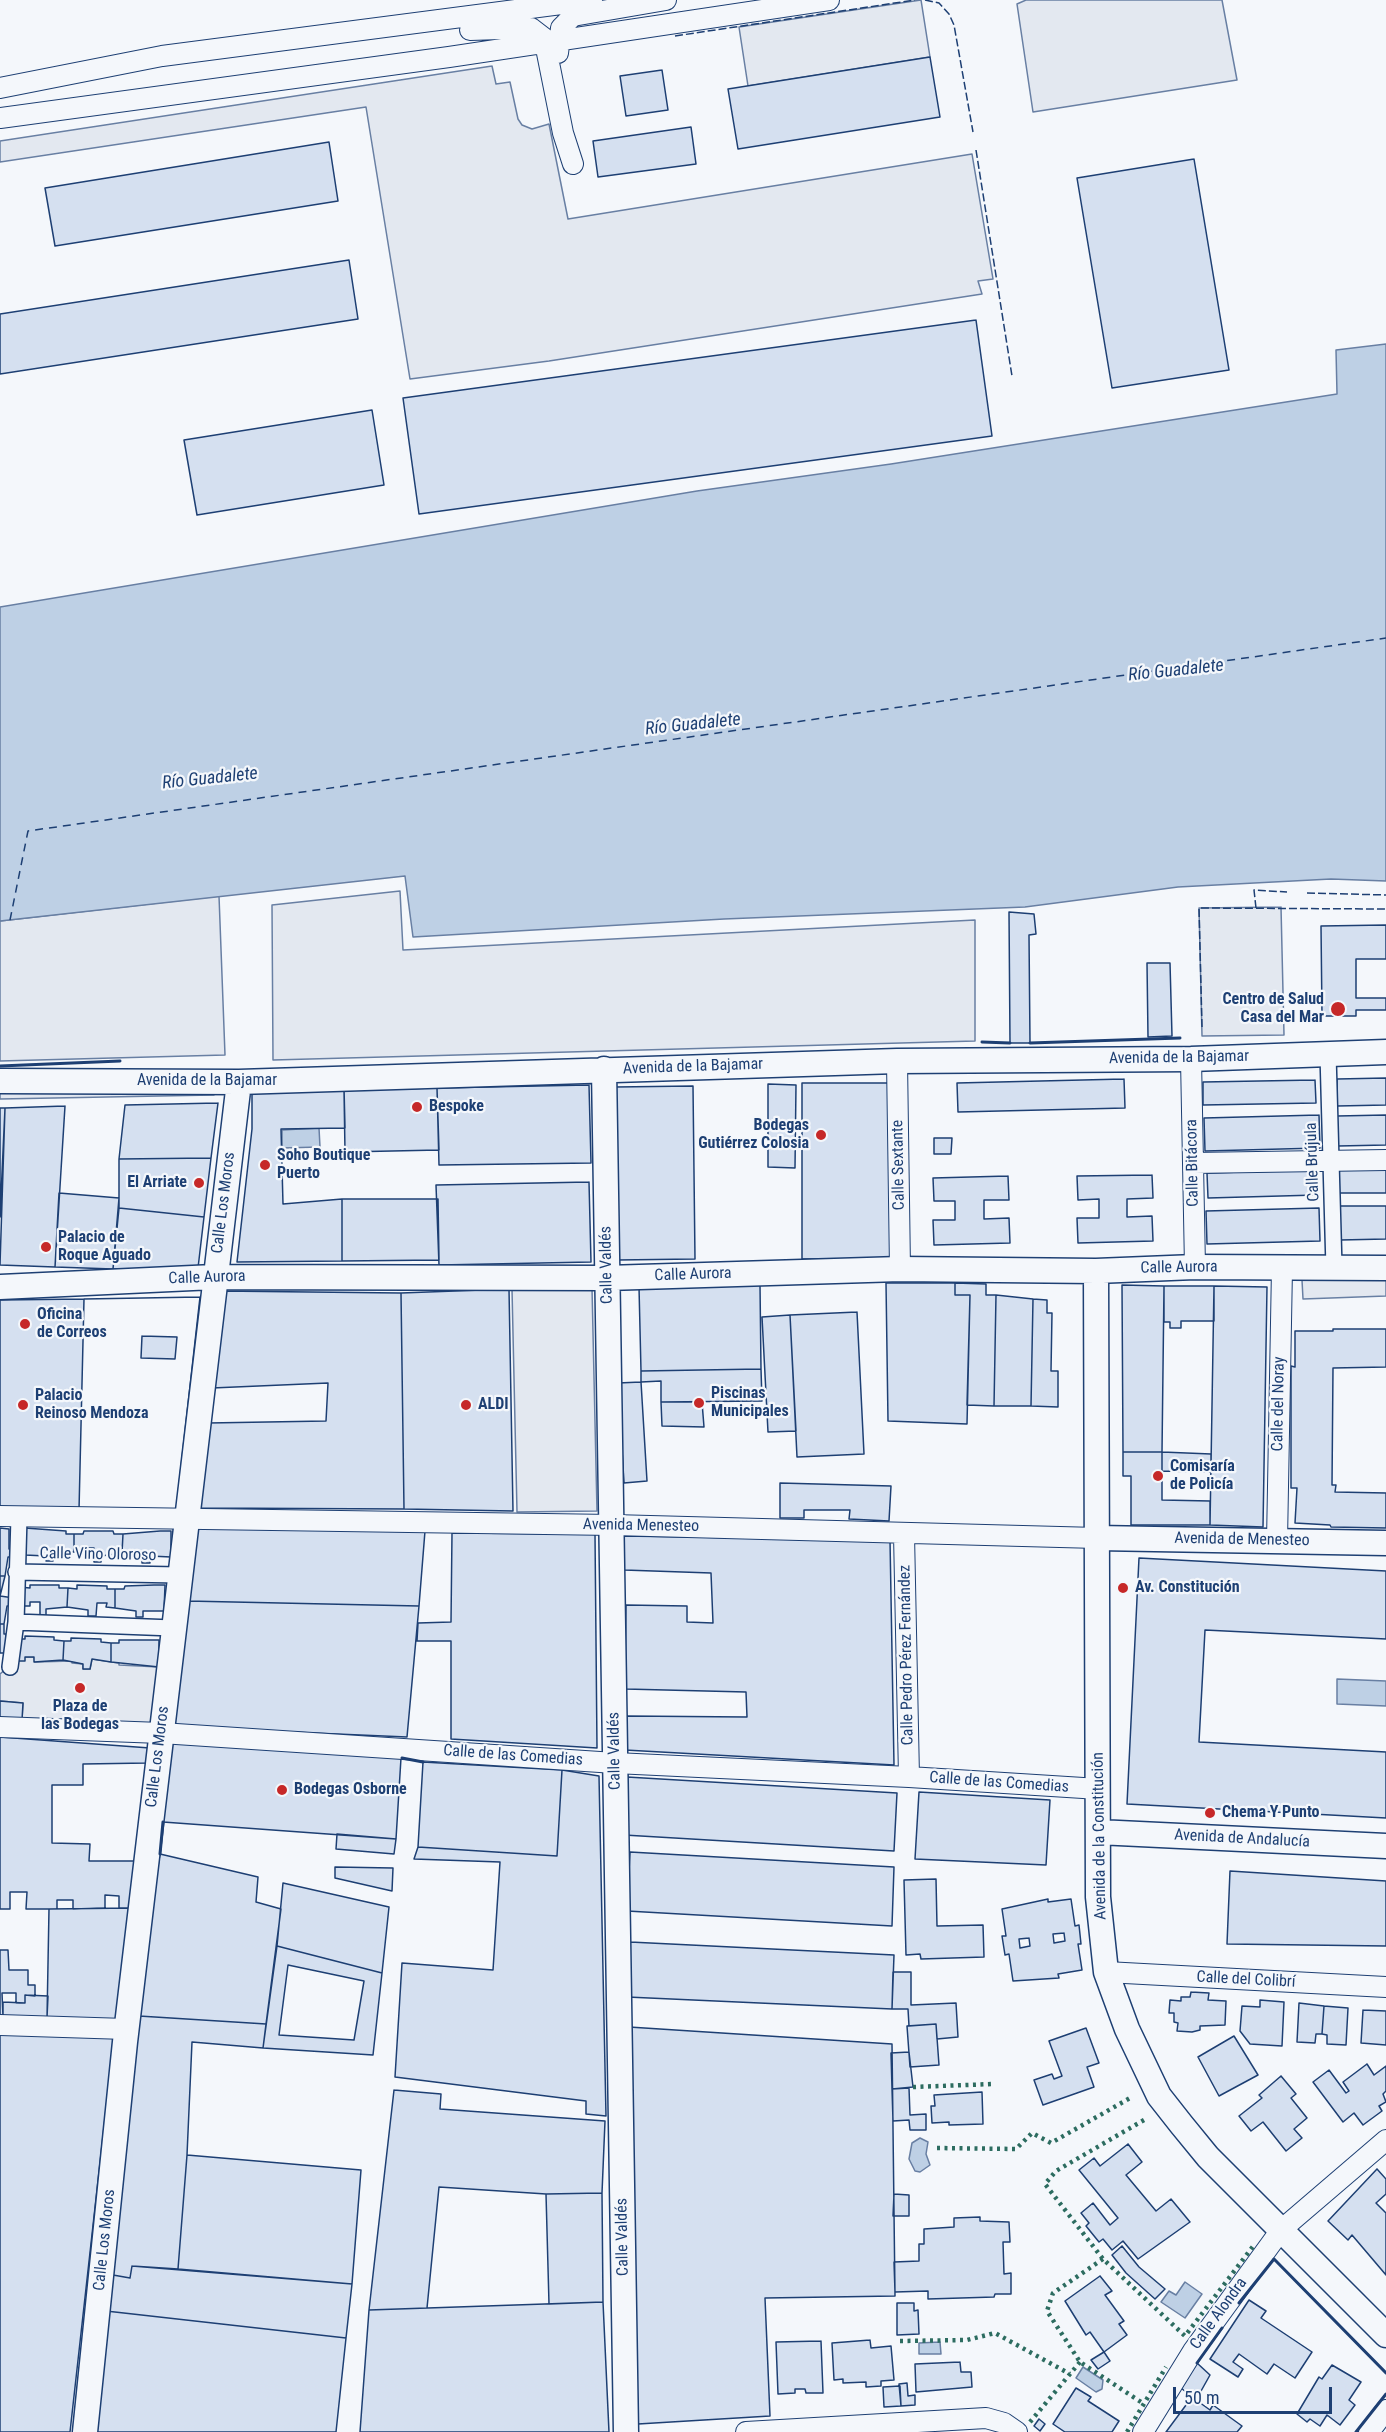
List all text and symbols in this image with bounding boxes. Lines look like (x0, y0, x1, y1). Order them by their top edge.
water label: Río Guadalete (1127, 655, 1225, 687)
water label: Río Guadalete (644, 709, 742, 741)
water label: Río Guadalete (161, 763, 259, 795)
place label: Centro de Salud Casa del Mar (1223, 990, 1324, 1028)
marker: Centro de Salud Casa del Mar (1329, 1000, 1347, 1018)
street label: Avenida de la Bajamar (1109, 1047, 1249, 1069)
street label: Avenida de la Bajamar (623, 1055, 763, 1079)
street label: Avenida de la Bajamar (137, 1071, 277, 1091)
place label: Bespoke (429, 1097, 484, 1117)
marker: Bespoke (410, 1100, 424, 1114)
place label: Bodegas Gutiérrez Colosia (698, 1116, 809, 1154)
street label: Calle Bitácora (1183, 1119, 1203, 1207)
street label: Calle Sextante (889, 1120, 909, 1210)
street label: Calle Brújula (1302, 1122, 1324, 1202)
marker: Bodegas Gutiérrez Colosia (814, 1128, 828, 1142)
place label: Soho Boutique Puerto (277, 1146, 370, 1184)
street label: Calle Los Moros (208, 1151, 240, 1255)
marker: Soho Boutique Puerto (258, 1158, 272, 1172)
place label: El Arriate (127, 1173, 187, 1193)
marker: El Arriate (192, 1176, 206, 1190)
street label: Calle Valdés (597, 1226, 617, 1304)
place label: Palacio de Roque Aguado (58, 1228, 151, 1266)
marker: Palacio de Roque Aguado (39, 1240, 53, 1254)
street label: Calle Aurora (1140, 1258, 1218, 1278)
street label: Calle Aurora (654, 1264, 732, 1286)
street label: Calle Aurora (168, 1267, 246, 1289)
place label: Oficina de Correos (37, 1305, 107, 1343)
marker: Oficina de Correos (18, 1317, 32, 1331)
street label: Calle del Noray (1269, 1356, 1289, 1452)
place label: Piscinas Municipales (711, 1384, 789, 1422)
place label: Palacio Reinoso Mendoza (35, 1386, 148, 1424)
place label: ALDI (478, 1395, 509, 1415)
marker: Piscinas Municipales (692, 1396, 706, 1410)
marker: Palacio Reinoso Mendoza (16, 1398, 30, 1412)
marker: ALDI (459, 1398, 473, 1412)
place label: Comisaría de Policía (1170, 1457, 1235, 1495)
marker: Comisaría de Policía (1151, 1469, 1165, 1483)
street label: Avenida Menesteo (583, 1515, 699, 1537)
street label: Avenida de Menesteo (1174, 1529, 1310, 1551)
street label: Calle Vino Oloroso (39, 1544, 157, 1566)
street label: Calle Pedro Pérez Fernández (896, 1565, 918, 1745)
place label: Av. Constitución (1135, 1578, 1240, 1598)
marker: Av. Constitución (1116, 1581, 1130, 1595)
marker: Plaza de las Bodegas (73, 1681, 87, 1695)
place label: Plaza de las Bodegas (41, 1697, 119, 1735)
street label: Calle Los Moros (142, 1705, 174, 1809)
street label: Calle Valdés (605, 1712, 625, 1790)
street label: Calle de las Comedias (443, 1742, 583, 1770)
street label: Avenida de la Constitución (1089, 1752, 1111, 1920)
street label: Calle de las Comedias (929, 1769, 1069, 1797)
place label: Bodegas Osborne (294, 1780, 407, 1800)
marker: Bodegas Osborne (275, 1783, 289, 1797)
place label: Chema Y Punto (1222, 1803, 1320, 1823)
marker: Chema Y Punto (1203, 1806, 1217, 1820)
street label: Avenida de Andalucía (1174, 1826, 1310, 1852)
street label: Calle del Colibrí (1196, 1968, 1296, 1992)
street label: Calle Los Moros (90, 2188, 120, 2292)
street label: Calle Valdés (613, 2198, 633, 2276)
street label: Calle Alondra (1187, 2274, 1251, 2354)
scale bar (1176, 2375, 1335, 2413)
text: 50 m (1184, 2387, 1219, 2408)

